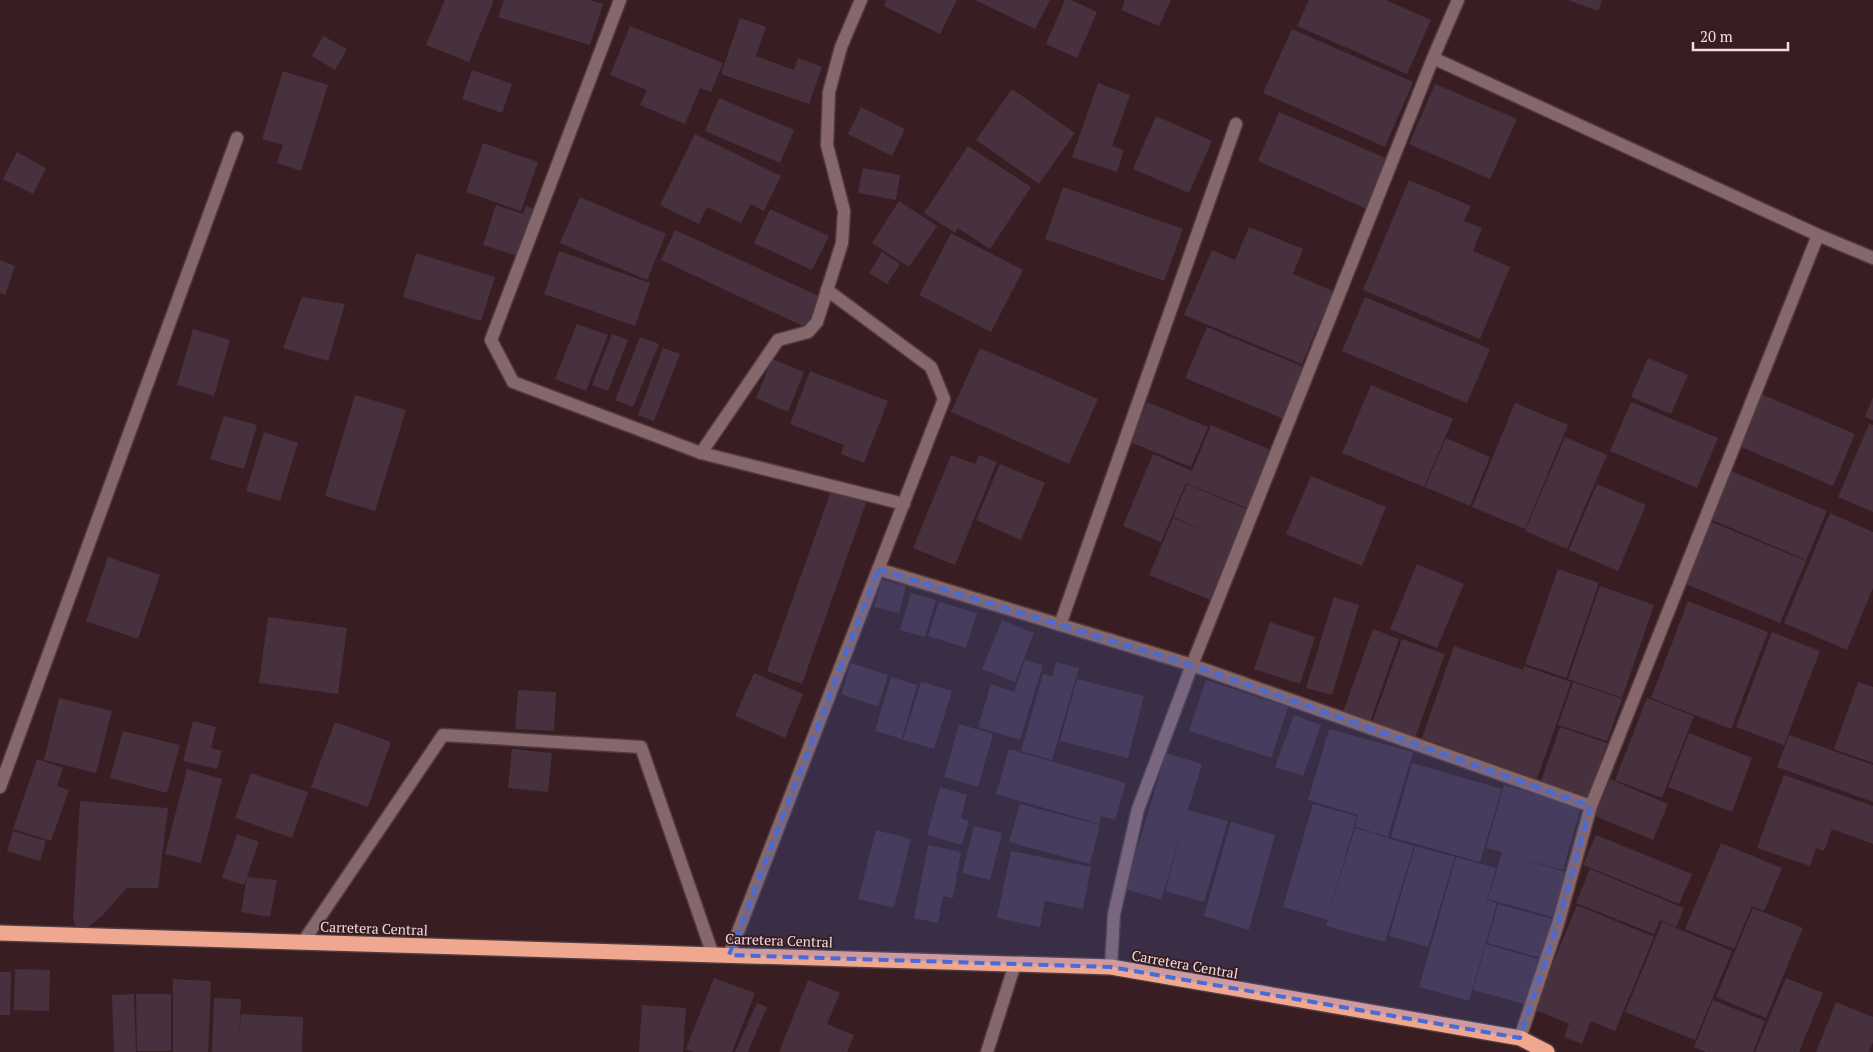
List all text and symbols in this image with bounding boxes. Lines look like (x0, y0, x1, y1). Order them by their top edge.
scale bar (1693, 20, 1788, 52)
text: 20 m (1700, 26, 1733, 46)
street label: Carretera Central (320, 917, 428, 939)
street label: Carretera Central (725, 929, 833, 951)
street label: Carretera Central (1130, 945, 1240, 983)

